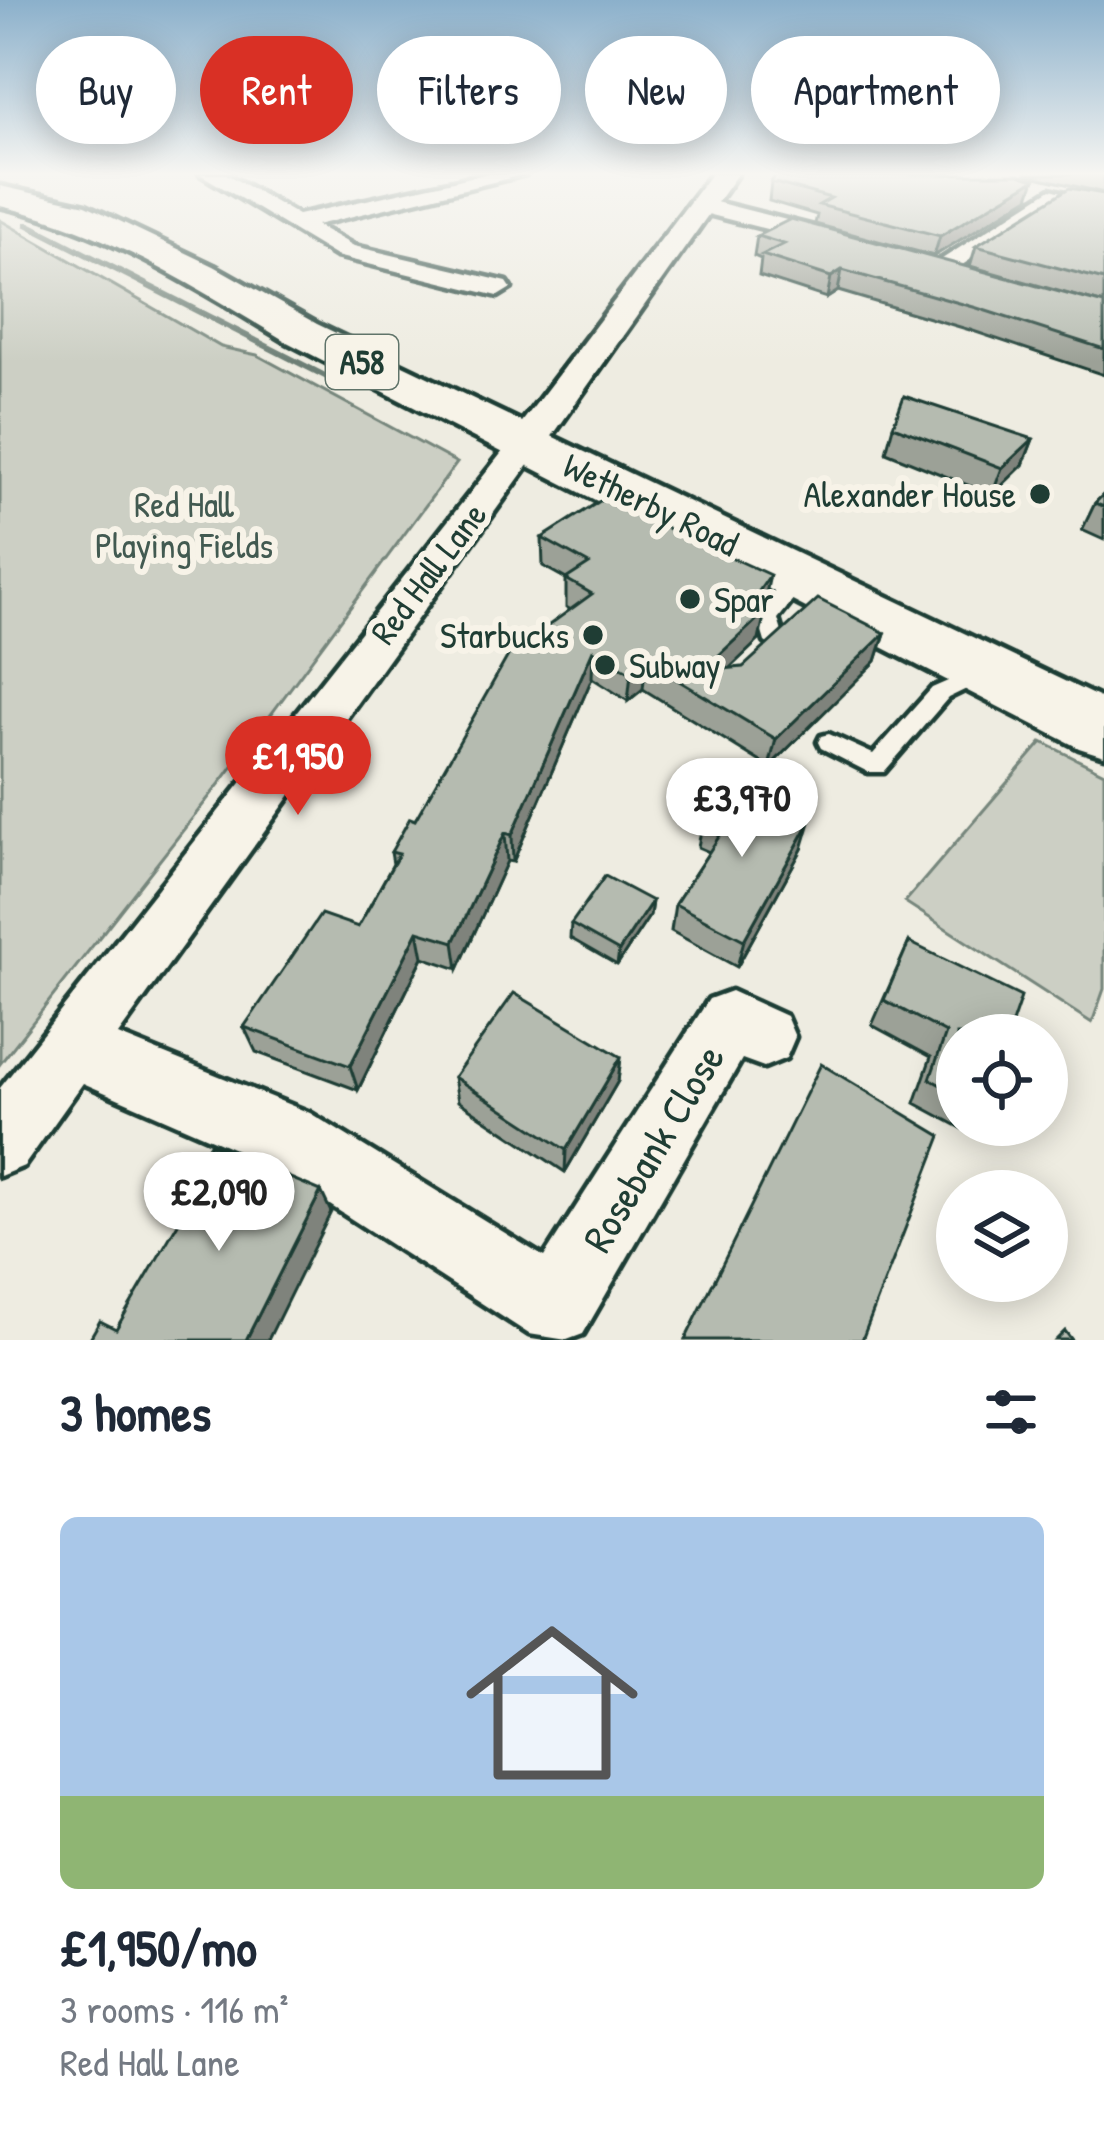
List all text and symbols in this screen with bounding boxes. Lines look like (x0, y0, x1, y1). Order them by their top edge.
chip: Buy (36, 36, 176, 144)
chip: Rent (200, 36, 353, 144)
chip: Filters (377, 36, 561, 144)
chip: New (585, 36, 727, 144)
chip: Apartment (751, 36, 1000, 144)
road number: A58 (326, 335, 398, 389)
street label: Wetherby Road (555, 440, 747, 567)
place label: Alexander House (804, 469, 1016, 518)
park label: Red Hall Playing Fields (95, 479, 273, 569)
marker: Alexander House (1027, 481, 1053, 507)
street label: Red Hall Lane (358, 492, 497, 654)
place label: Spar (714, 574, 774, 623)
marker: Spar (677, 586, 703, 612)
place label: Starbucks (440, 610, 569, 659)
marker: Starbucks (580, 622, 606, 648)
place label: Subway (629, 640, 721, 689)
marker: Subway (592, 652, 618, 678)
pin: £1,950 (200, 716, 396, 818)
text: £1,950 (252, 728, 344, 781)
pin: £3,970 (644, 758, 840, 860)
text: £3,970 (693, 770, 791, 823)
map controls (936, 1014, 1068, 1302)
button: locate (936, 1014, 1068, 1146)
street label: Rosebank Close (568, 1033, 737, 1262)
pin: £2,090 (121, 1152, 317, 1254)
text: £2,090 (171, 1164, 267, 1217)
button: layers (936, 1170, 1068, 1302)
text: 3 homes (60, 1378, 211, 1447)
icon: filters (978, 1379, 1044, 1445)
icon: home (444, 1595, 660, 1811)
text: £1,950/mo (60, 1913, 257, 1982)
text: 3 rooms · 116 m² (60, 1982, 289, 2035)
text: Red Hall Lane (60, 2035, 240, 2088)

